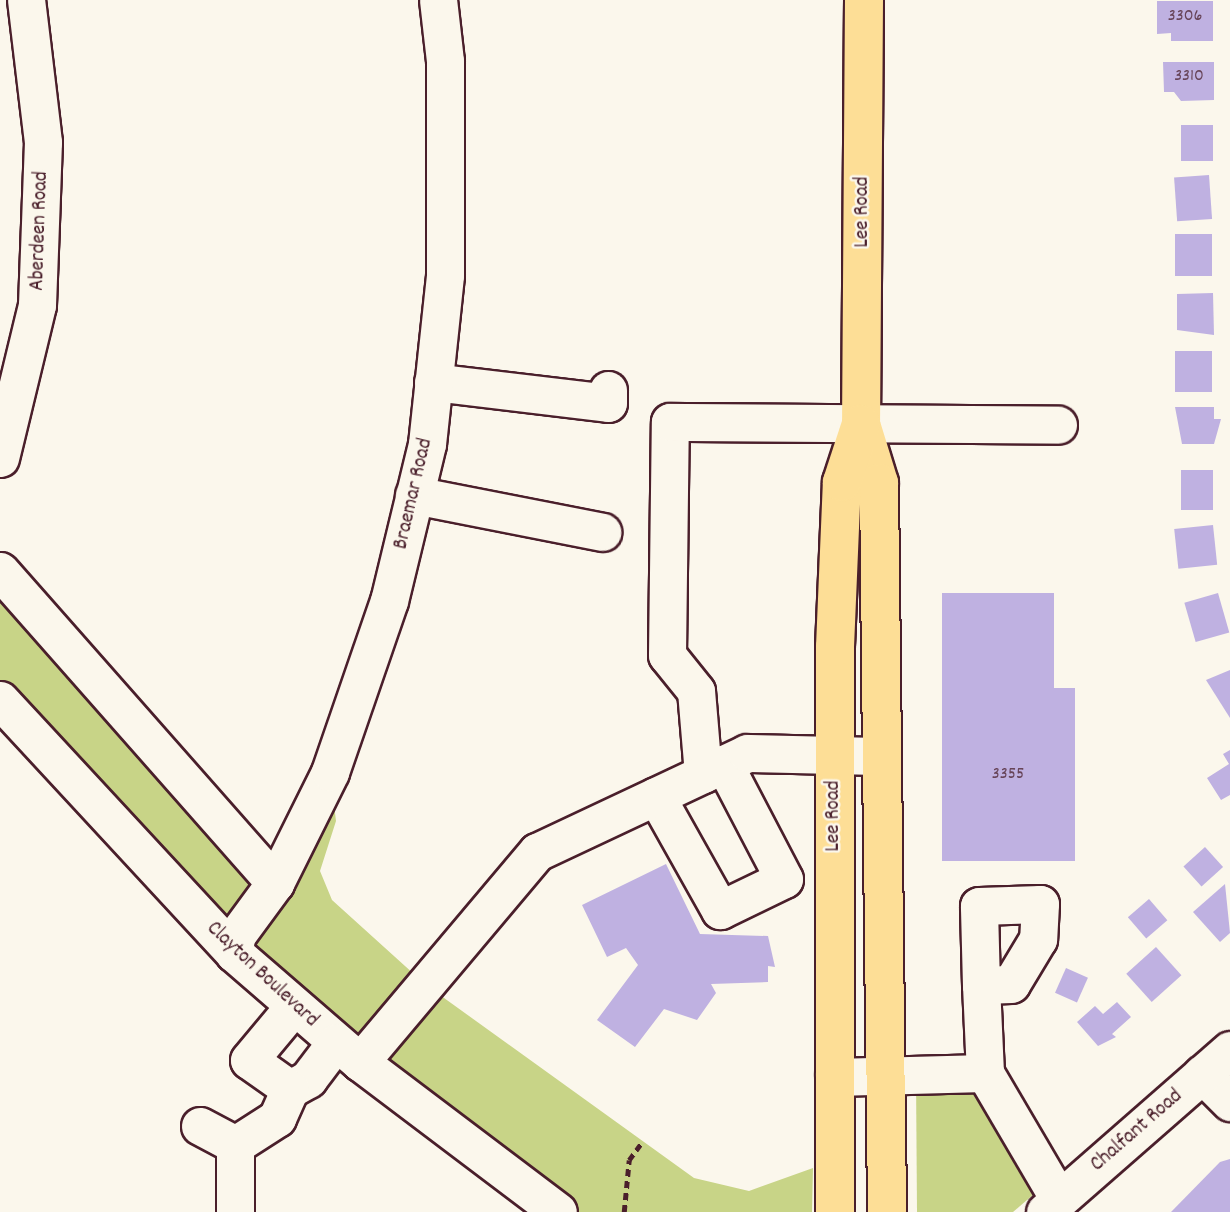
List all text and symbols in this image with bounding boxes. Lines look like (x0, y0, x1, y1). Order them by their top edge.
house number: 3306 (1168, 6, 1202, 28)
house number: 3310 (1174, 66, 1204, 88)
street label: Aberdeen Road (25, 171, 55, 291)
street label: Lee Road (850, 176, 876, 248)
street label: Braemar Road (389, 436, 439, 552)
house number: 3355 (992, 764, 1024, 786)
street label: Lee Road (821, 780, 847, 852)
street label: Clayton Boulevard (201, 917, 323, 1033)
street label: Chalfant Road (1086, 1084, 1188, 1178)

